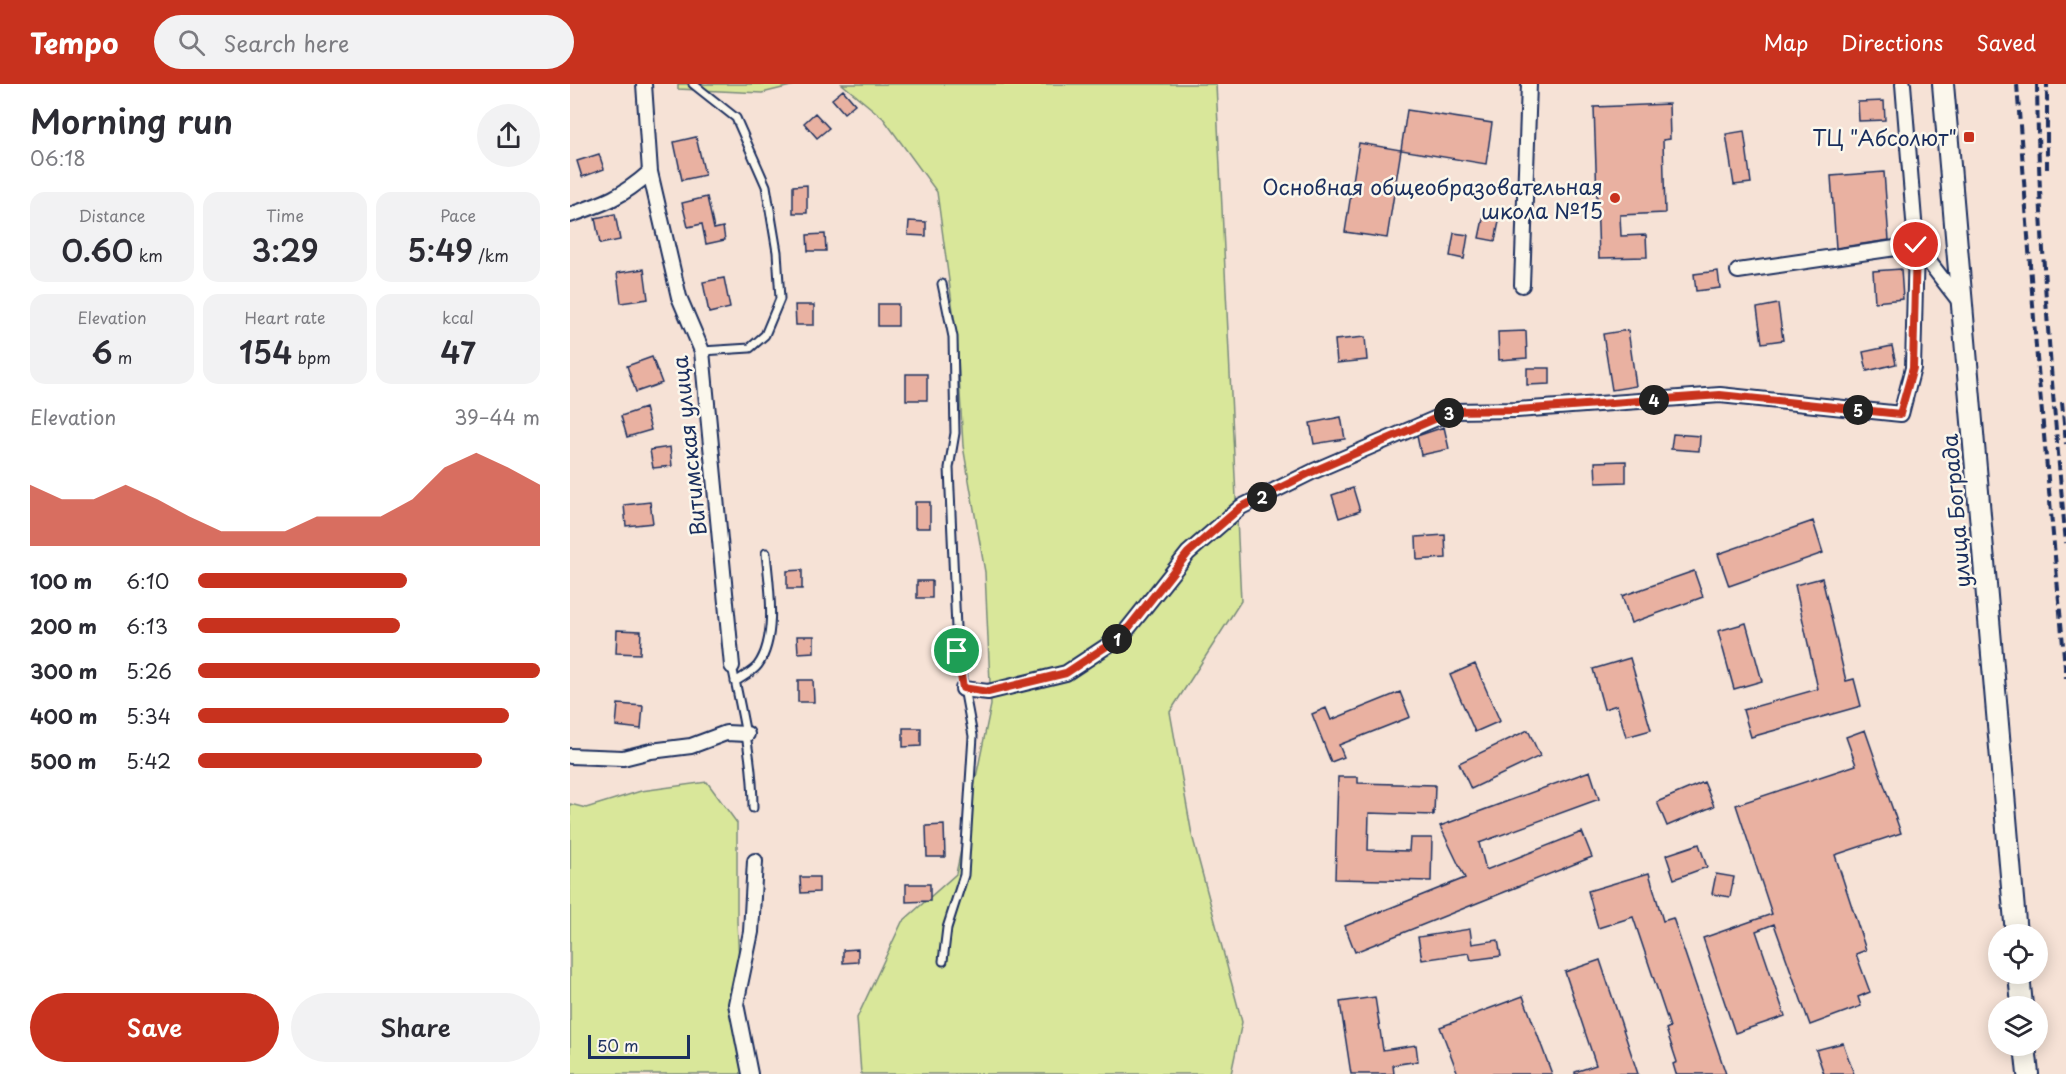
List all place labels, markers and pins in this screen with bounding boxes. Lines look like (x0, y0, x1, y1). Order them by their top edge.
place label: ТЦ "Абсолют" (1812, 121, 1957, 153)
marker: ТЦ "Абсолют" (1962, 130, 1976, 144)
place label: Основная общеобразовательная школа №15 (1262, 170, 1603, 226)
marker: Основная общеобразовательная школа №15 (1608, 191, 1622, 205)
pin (1890, 219, 1941, 270)
pin: 4 (1639, 385, 1669, 415)
pin: 5 (1843, 395, 1873, 425)
pin: 3 (1434, 398, 1464, 428)
pin: 2 (1247, 482, 1277, 512)
pin: 1 (1102, 624, 1132, 654)
pin (931, 625, 982, 676)

